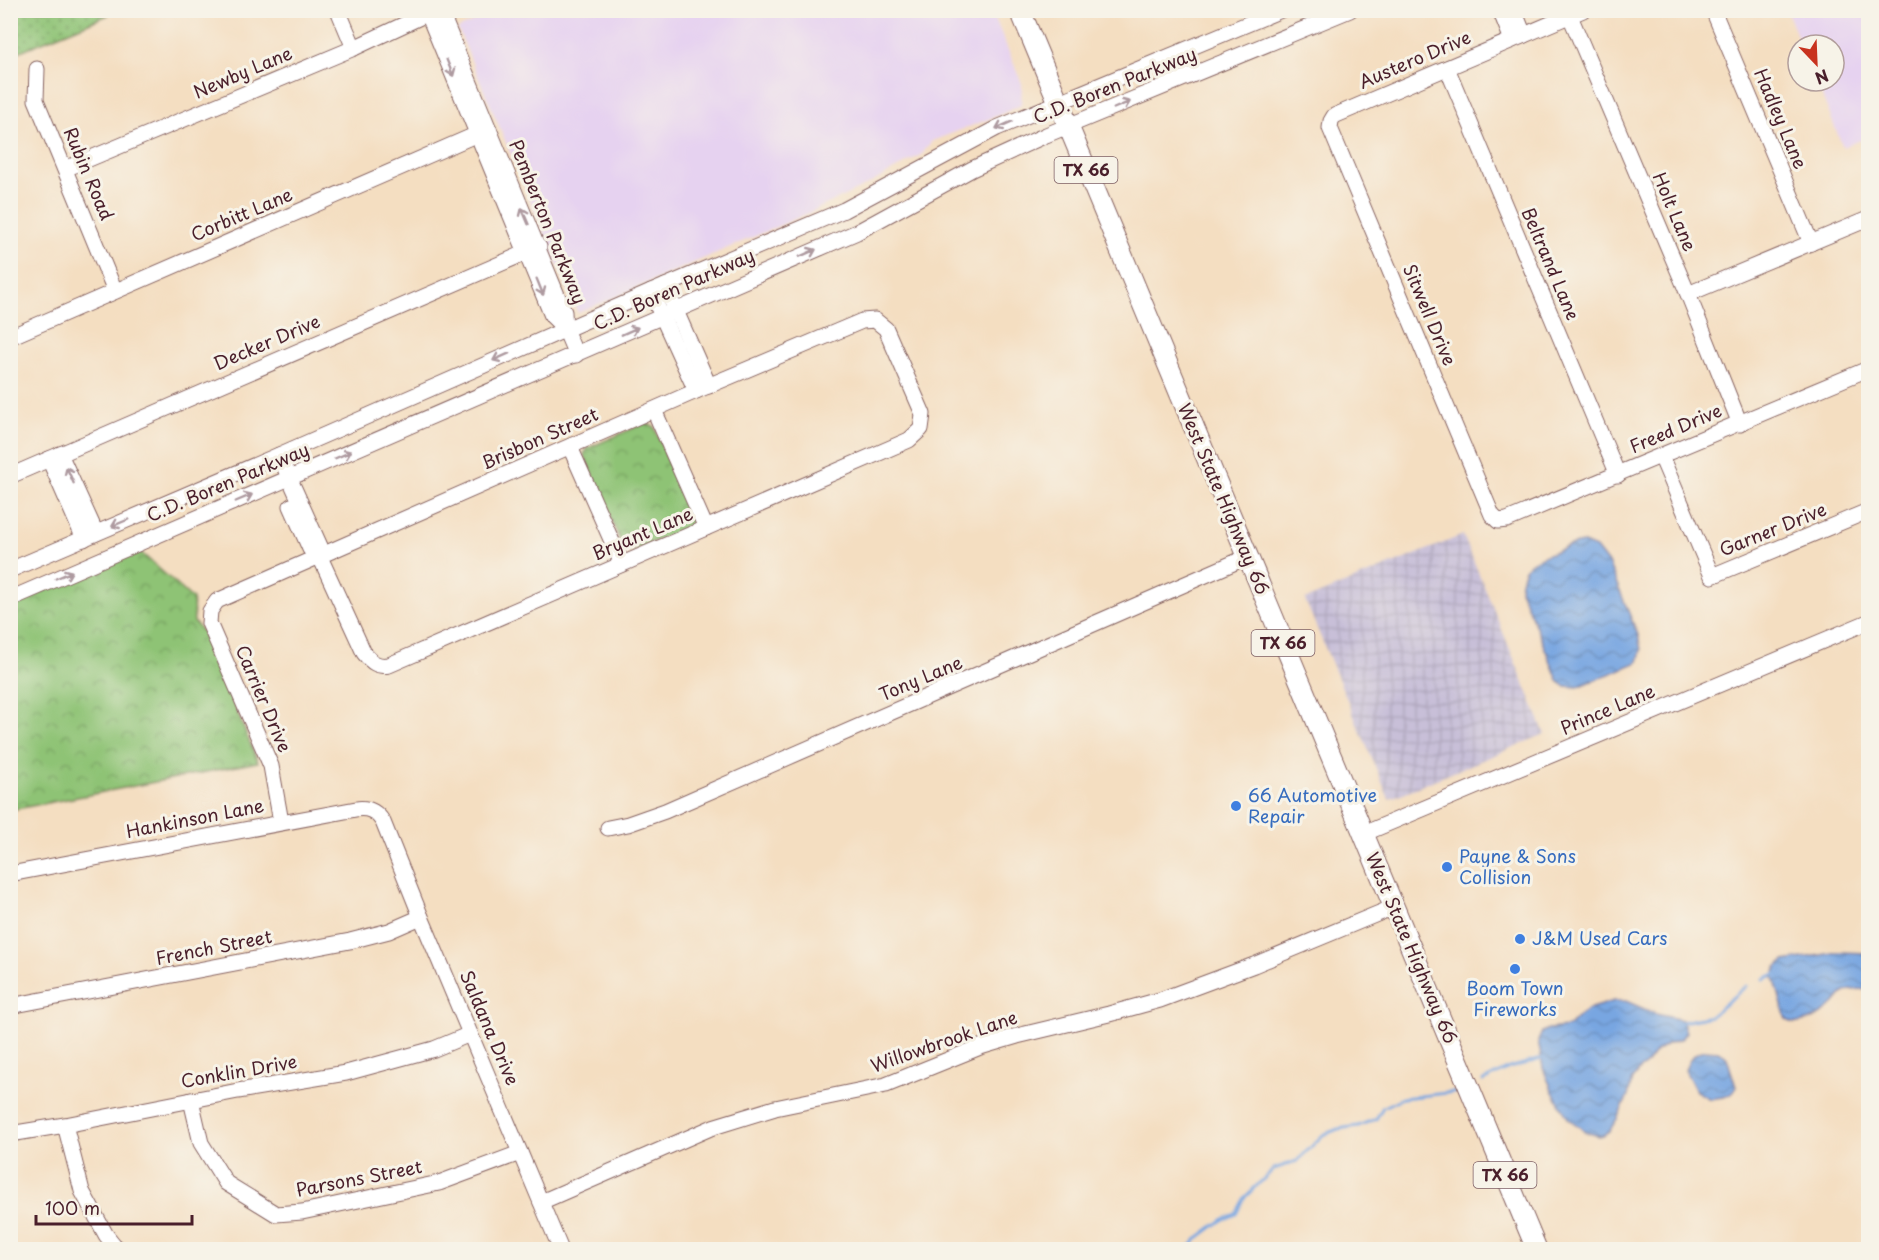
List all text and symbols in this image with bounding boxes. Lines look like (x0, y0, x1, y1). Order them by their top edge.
street label: Austero Drive (1354, 23, 1475, 94)
north arrow (1786, 33, 1846, 93)
street label: Newby Lane (189, 39, 296, 105)
street label: C.D. Boren Parkway (1029, 39, 1200, 130)
one-way arrow (445, 58, 456, 76)
street label: Hadley Lane (1748, 64, 1815, 173)
text: N (1812, 64, 1833, 91)
one-way arrow (1112, 99, 1130, 110)
one-way arrow (995, 120, 1014, 131)
street label: Rubin Road (58, 123, 121, 224)
street label: Pemberton Parkway (503, 135, 594, 308)
road number: TX 66 (1054, 157, 1118, 183)
street label: Holt Lane (1647, 168, 1704, 255)
street label: Corbitt Lane (186, 180, 297, 247)
street label: Beltrand Lane (1516, 203, 1587, 324)
one-way arrow (519, 207, 531, 225)
street label: C.D. Boren Parkway (588, 241, 758, 336)
one-way arrow (799, 247, 817, 258)
street label: Sitwell Drive (1397, 259, 1464, 369)
one-way arrow (535, 277, 546, 296)
street label: Decker Drive (209, 307, 324, 376)
one-way arrow (620, 325, 638, 336)
one-way arrow (493, 352, 511, 364)
street label: Freed Drive (1625, 396, 1726, 459)
street label: West State Highway 66 (1172, 399, 1277, 598)
street label: Brisbon Street (477, 400, 602, 475)
street label: C.D. Boren Parkway (142, 435, 313, 528)
one-way arrow (334, 449, 352, 460)
one-way arrow (63, 466, 75, 484)
one-way arrow (234, 492, 252, 503)
street label: Garner Drive (1715, 495, 1830, 562)
street label: Bryant Lane (588, 499, 697, 566)
one-way arrow (111, 518, 130, 529)
one-way arrow (55, 569, 73, 581)
road number: TX 66 (1252, 630, 1314, 656)
street label: Carrier Drive (230, 641, 299, 756)
street label: Tony Lane (875, 648, 966, 707)
street label: Prince Lane (1556, 677, 1659, 741)
place label: 66 Automotive Repair (1248, 781, 1377, 829)
street label: Hankinson Lane (123, 791, 266, 844)
marker: 66 Automotive Repair (1229, 799, 1243, 813)
place label: Payne & Sons Collision (1459, 842, 1576, 890)
street label: West State Highway 66 (1360, 848, 1465, 1047)
marker: Payne & Sons Collision (1440, 860, 1454, 874)
street label: French Street (153, 922, 274, 971)
place label: J&M Used Cars (1532, 924, 1667, 951)
marker: J&M Used Cars (1513, 932, 1527, 946)
marker: Boom Town Fireworks (1508, 962, 1522, 976)
street label: Saldana Drive (454, 966, 527, 1089)
place label: Boom Town Fireworks (1466, 974, 1564, 1022)
street label: Willowbrook Lane (867, 1003, 1020, 1078)
street label: Conklin Drive (179, 1047, 299, 1094)
street label: Parsons Street (293, 1152, 424, 1203)
road number: TX 66 (1474, 1162, 1537, 1188)
scale bar (36, 1188, 192, 1226)
text: 100 m (45, 1194, 100, 1221)

